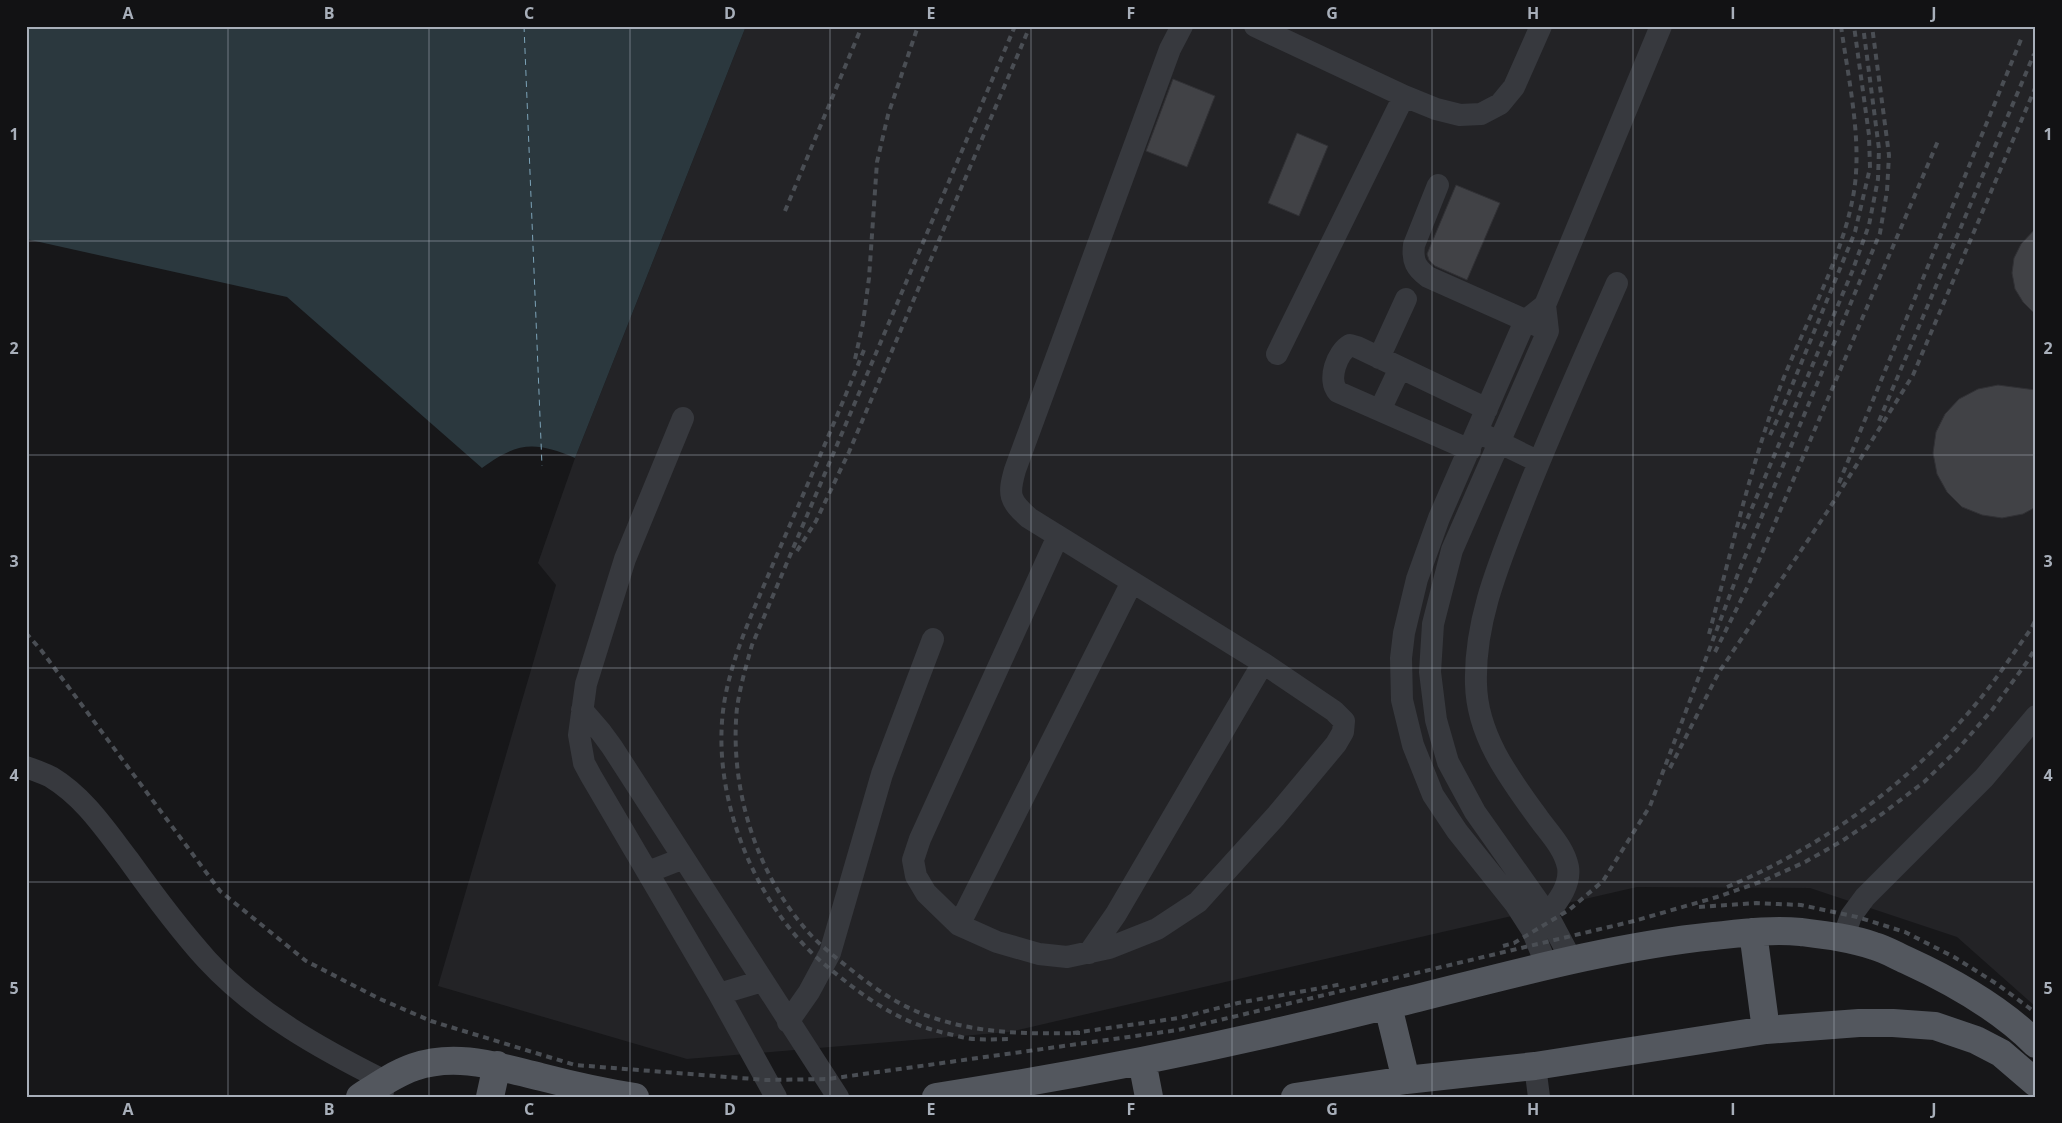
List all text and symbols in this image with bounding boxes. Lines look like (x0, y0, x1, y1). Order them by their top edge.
text: A (122, 2, 134, 24)
text: B (324, 2, 334, 24)
text: C (524, 2, 534, 24)
text: D (724, 2, 736, 24)
text: E (927, 2, 936, 24)
text: F (1127, 2, 1135, 24)
text: G (1326, 2, 1338, 24)
text: H (1527, 2, 1539, 24)
text: I (1730, 2, 1736, 24)
text: J (1929, 2, 1937, 24)
text: 1 (9, 123, 19, 145)
text: 1 (2043, 123, 2053, 145)
text: 2 (9, 337, 19, 359)
text: 2 (2043, 337, 2053, 359)
text: 3 (9, 550, 19, 572)
text: 3 (2043, 550, 2053, 572)
text: 4 (9, 764, 19, 786)
text: 4 (2043, 764, 2053, 786)
text: 5 (9, 977, 19, 999)
text: 5 (2043, 977, 2053, 999)
text: A (122, 1098, 134, 1120)
text: B (324, 1098, 334, 1120)
text: C (524, 1098, 534, 1120)
text: D (724, 1098, 736, 1120)
text: E (927, 1098, 936, 1120)
text: F (1127, 1098, 1135, 1120)
text: G (1326, 1098, 1338, 1120)
text: H (1527, 1098, 1539, 1120)
text: I (1730, 1098, 1736, 1120)
text: J (1929, 1098, 1937, 1120)

